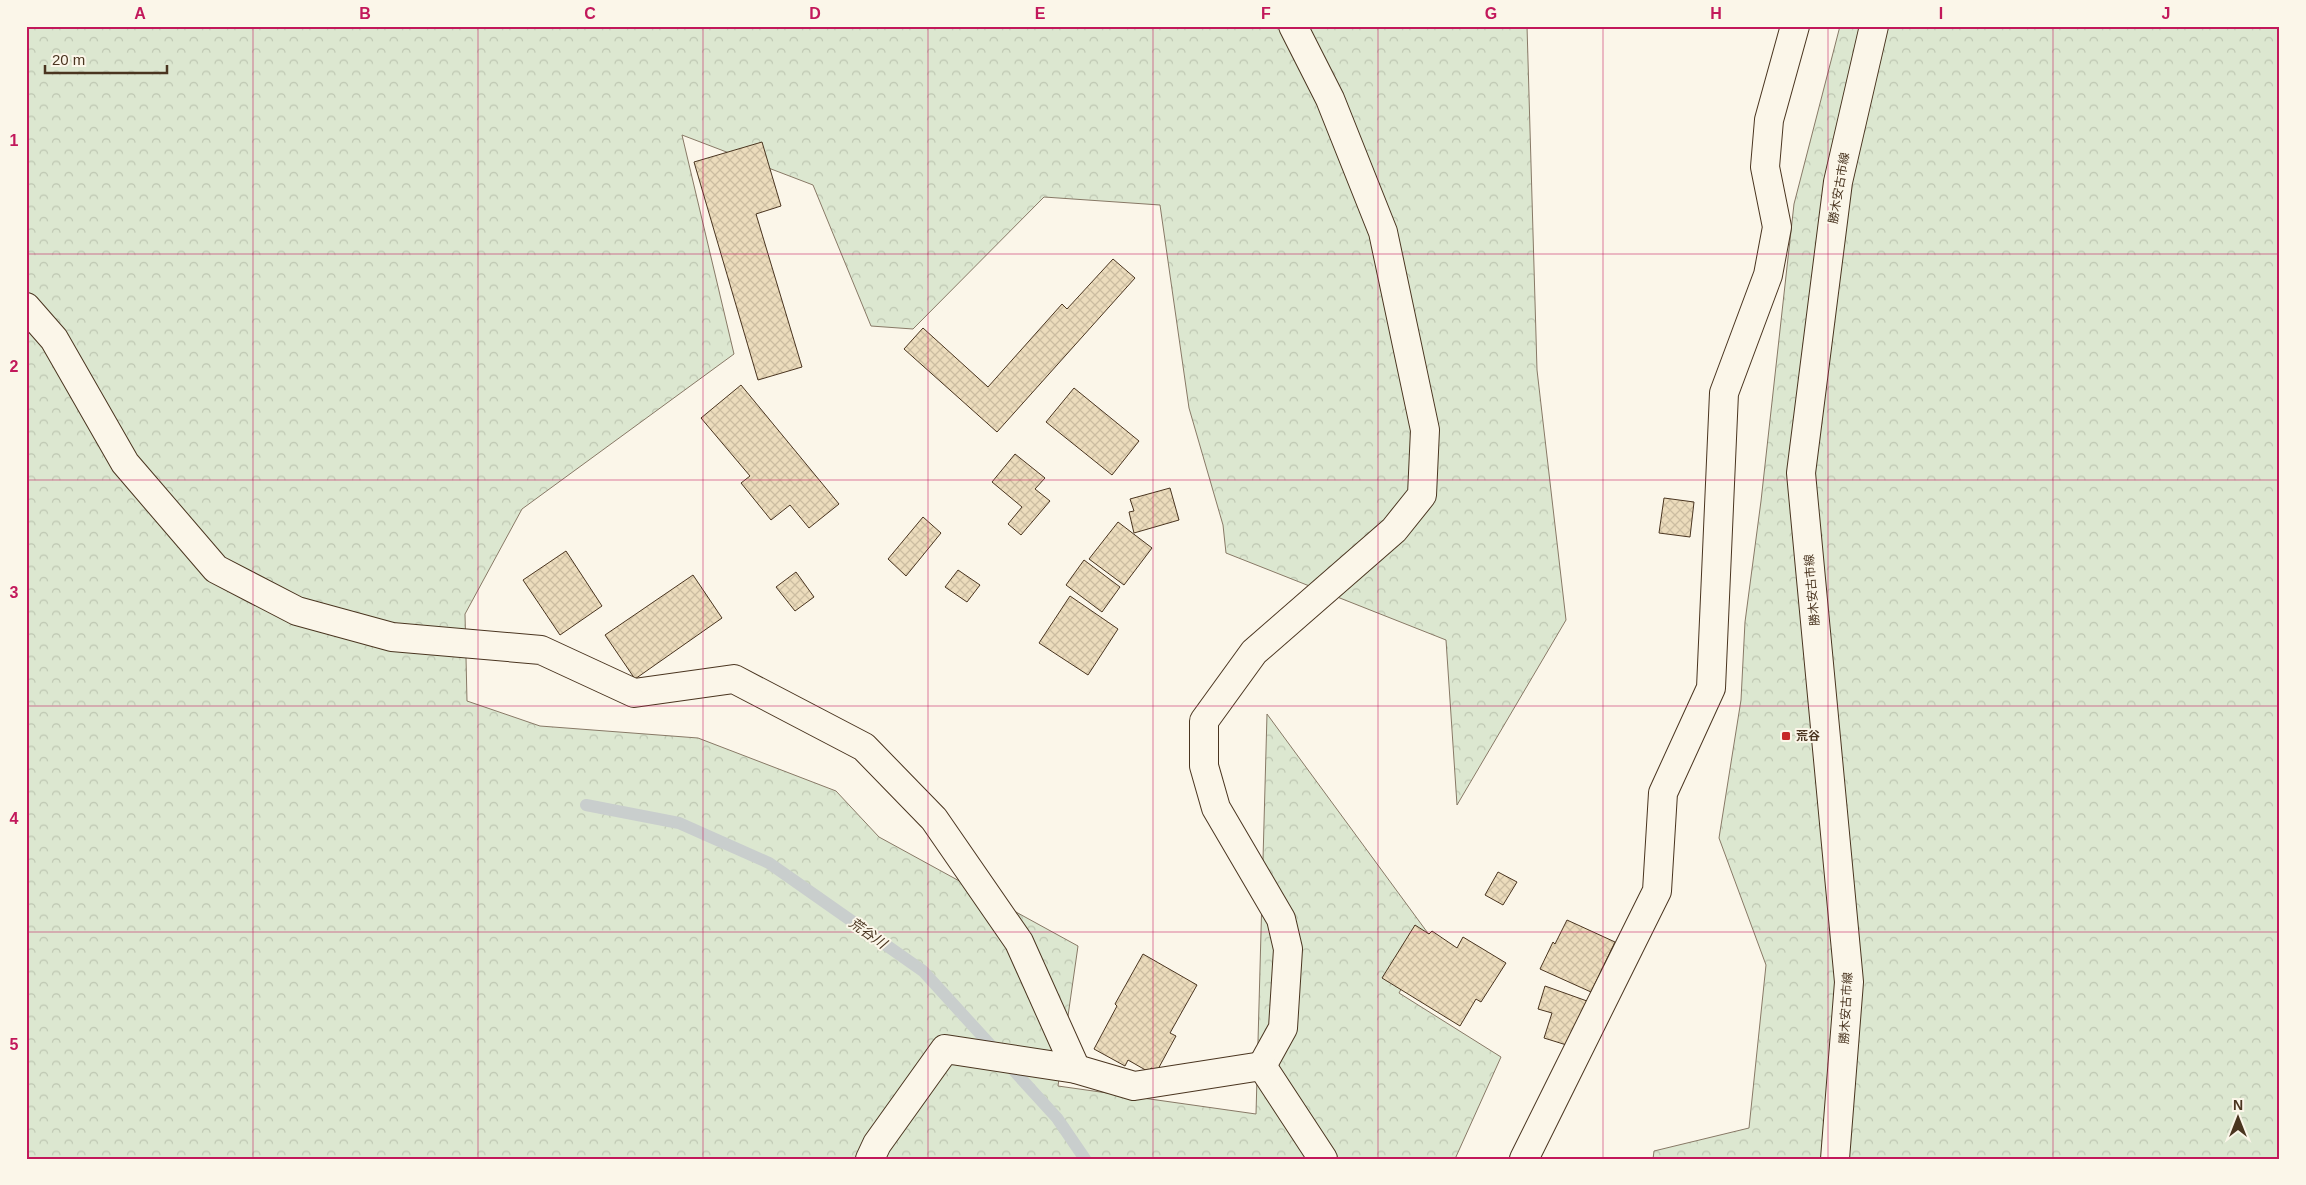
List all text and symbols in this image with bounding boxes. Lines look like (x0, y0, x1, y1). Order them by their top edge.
text: A (134, 5, 146, 22)
text: B (359, 5, 371, 22)
text: C (584, 5, 596, 22)
text: D (809, 5, 821, 22)
text: E (1035, 5, 1046, 22)
text: F (1261, 5, 1271, 22)
text: G (1485, 5, 1497, 22)
text: H (1710, 5, 1722, 22)
text: I (1939, 5, 1943, 22)
text: J (2162, 5, 2170, 22)
scale bar (45, 42, 168, 74)
text: 20 m (52, 51, 85, 68)
text: 1 (10, 132, 19, 149)
street label: 勝木安古市線 (1826, 151, 1852, 225)
text: 2 (10, 358, 19, 375)
street label: 勝木安古市線 (1802, 554, 1822, 626)
text: 3 (10, 584, 19, 601)
place label: 荒谷 (1796, 729, 1820, 743)
marker: 荒谷 (1780, 730, 1792, 742)
text: 4 (10, 810, 19, 827)
water label: 荒谷川 (846, 914, 891, 953)
street label: 勝木安古市線 (1837, 972, 1855, 1044)
text: 5 (10, 1036, 19, 1053)
north arrow (2214, 1092, 2264, 1142)
text: N (2233, 1097, 2243, 1113)

